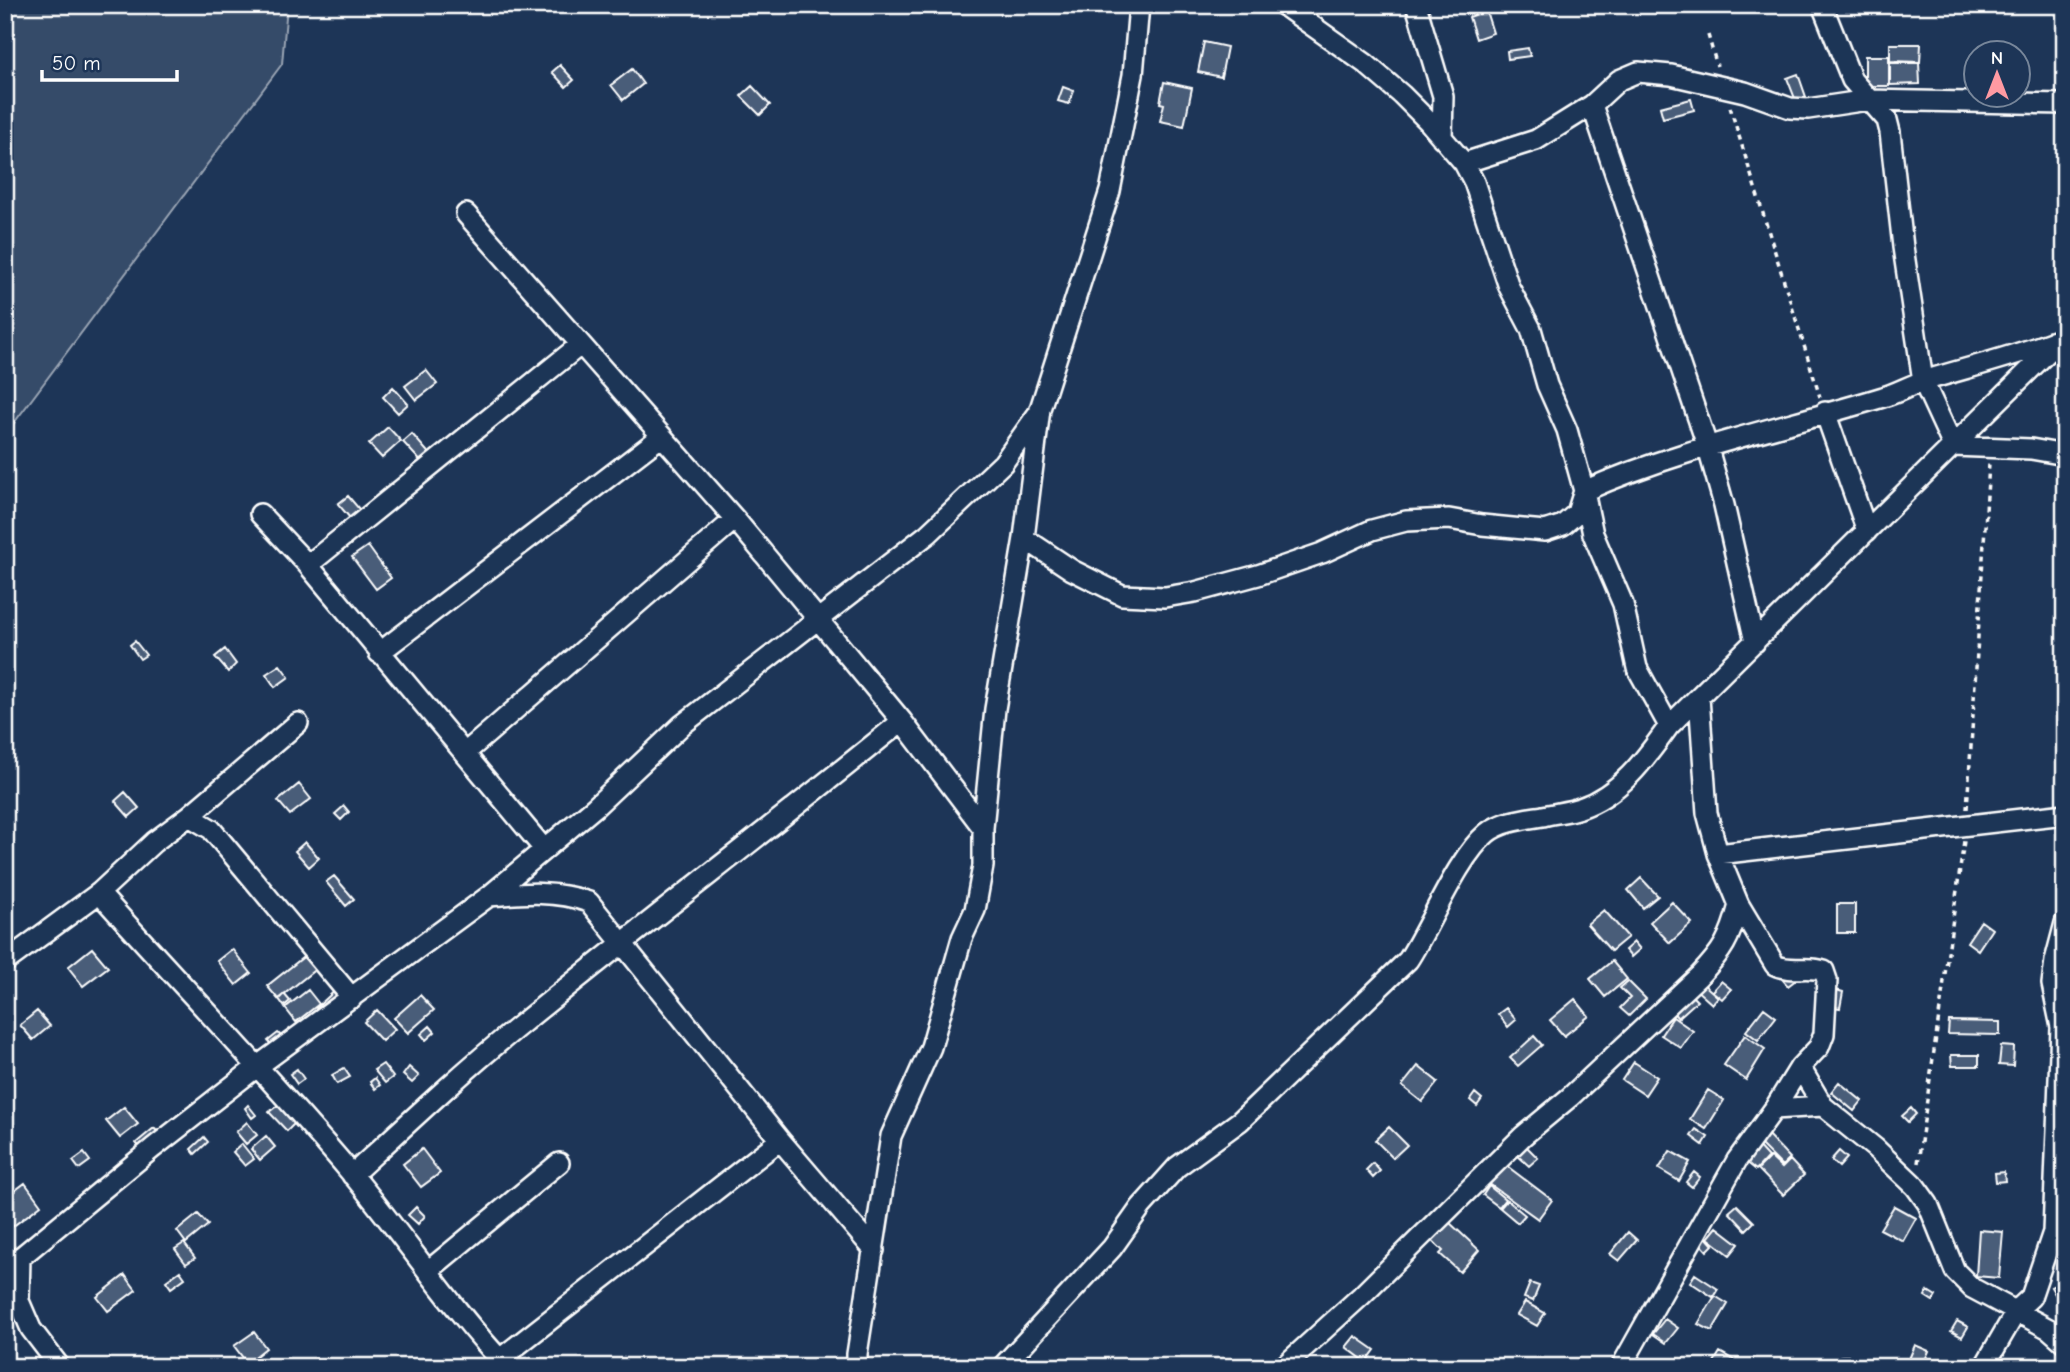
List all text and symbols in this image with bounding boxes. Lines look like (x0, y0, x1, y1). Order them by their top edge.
scale bar (42, 38, 177, 82)
north arrow (1962, 38, 2032, 108)
text: N (1991, 47, 2003, 69)
text: 50 m (52, 51, 101, 75)

